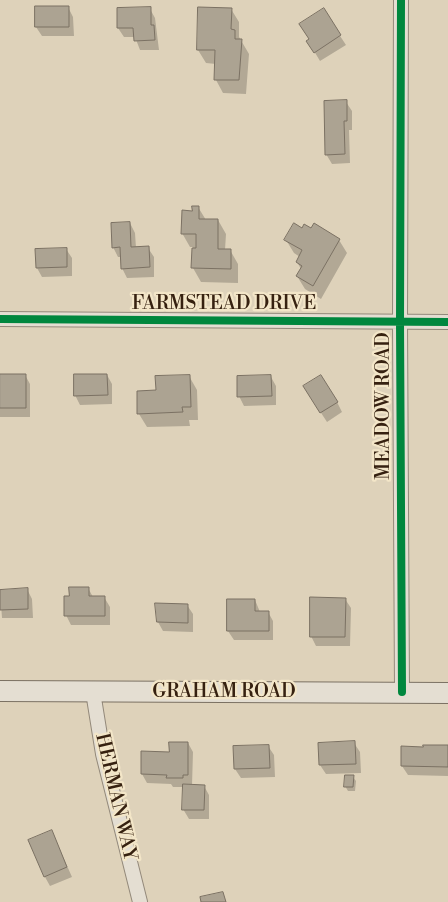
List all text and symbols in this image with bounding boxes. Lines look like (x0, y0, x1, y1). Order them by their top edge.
street label: FARMSTEAD DRIVE (132, 293, 316, 315)
street label: MEADOW ROAD (373, 332, 395, 480)
street label: GRAHAM ROAD (152, 681, 296, 703)
street label: HERMAN WAY (89, 731, 141, 863)

